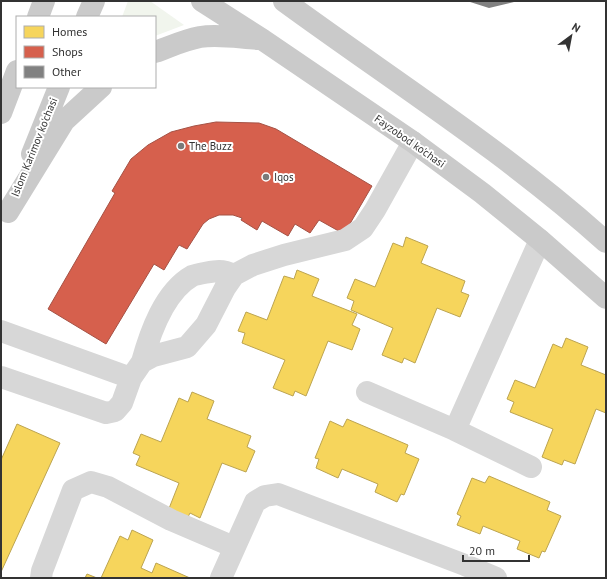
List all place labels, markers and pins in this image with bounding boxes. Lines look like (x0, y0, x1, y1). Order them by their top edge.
place label: The Buzz (189, 139, 232, 153)
marker: The Buzz (176, 141, 186, 151)
place label: Iqos (274, 170, 294, 184)
marker: Iqos (261, 172, 271, 182)

